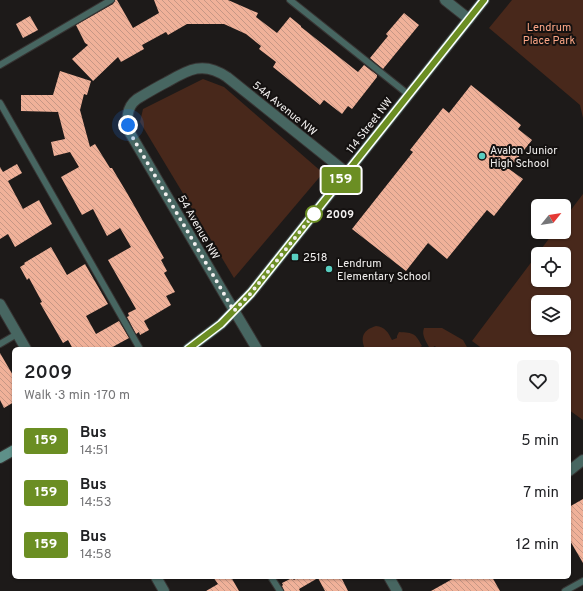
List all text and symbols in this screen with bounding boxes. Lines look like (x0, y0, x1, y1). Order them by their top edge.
park label: Lendrum Place Park (523, 21, 575, 48)
street label: 54A Avenue NW (249, 78, 320, 139)
street label: 114 Street NW (344, 95, 396, 156)
your location (118, 115, 138, 135)
place label: Avalon Junior High School (490, 144, 558, 171)
marker: Avalon Junior High School (477, 151, 487, 161)
line badge: 159 (318, 167, 364, 193)
text: 159 (330, 171, 352, 188)
street label: 54 Avenue NW (174, 193, 222, 262)
north arrow (531, 199, 571, 239)
map controls (531, 199, 571, 335)
marker: 2009 (305, 205, 323, 223)
place label: 2009 (326, 208, 354, 222)
button: locate (531, 247, 571, 287)
place label: 2518 (303, 251, 327, 265)
marker: 2518 (290, 252, 300, 262)
place label: Lendrum Elementary School (337, 257, 430, 284)
marker: Lendrum Elementary School (324, 264, 334, 274)
button: layers (531, 295, 571, 335)
button: heart (517, 360, 559, 402)
text: 2009 (24, 361, 72, 385)
text: Walk · 3 min · 170 m (24, 388, 130, 404)
text: Bus (80, 424, 107, 443)
text: 159 (35, 432, 57, 449)
text: 5 min (521, 432, 559, 451)
text: 14:51 (80, 443, 109, 459)
text: Bus (80, 476, 107, 495)
text: 159 (35, 484, 57, 501)
text: 7 min (523, 484, 559, 503)
text: 14:53 (80, 495, 112, 511)
text: Bus (80, 528, 107, 547)
text: 159 (35, 536, 57, 553)
text: 12 min (516, 536, 559, 555)
text: 14:58 (80, 547, 112, 563)

